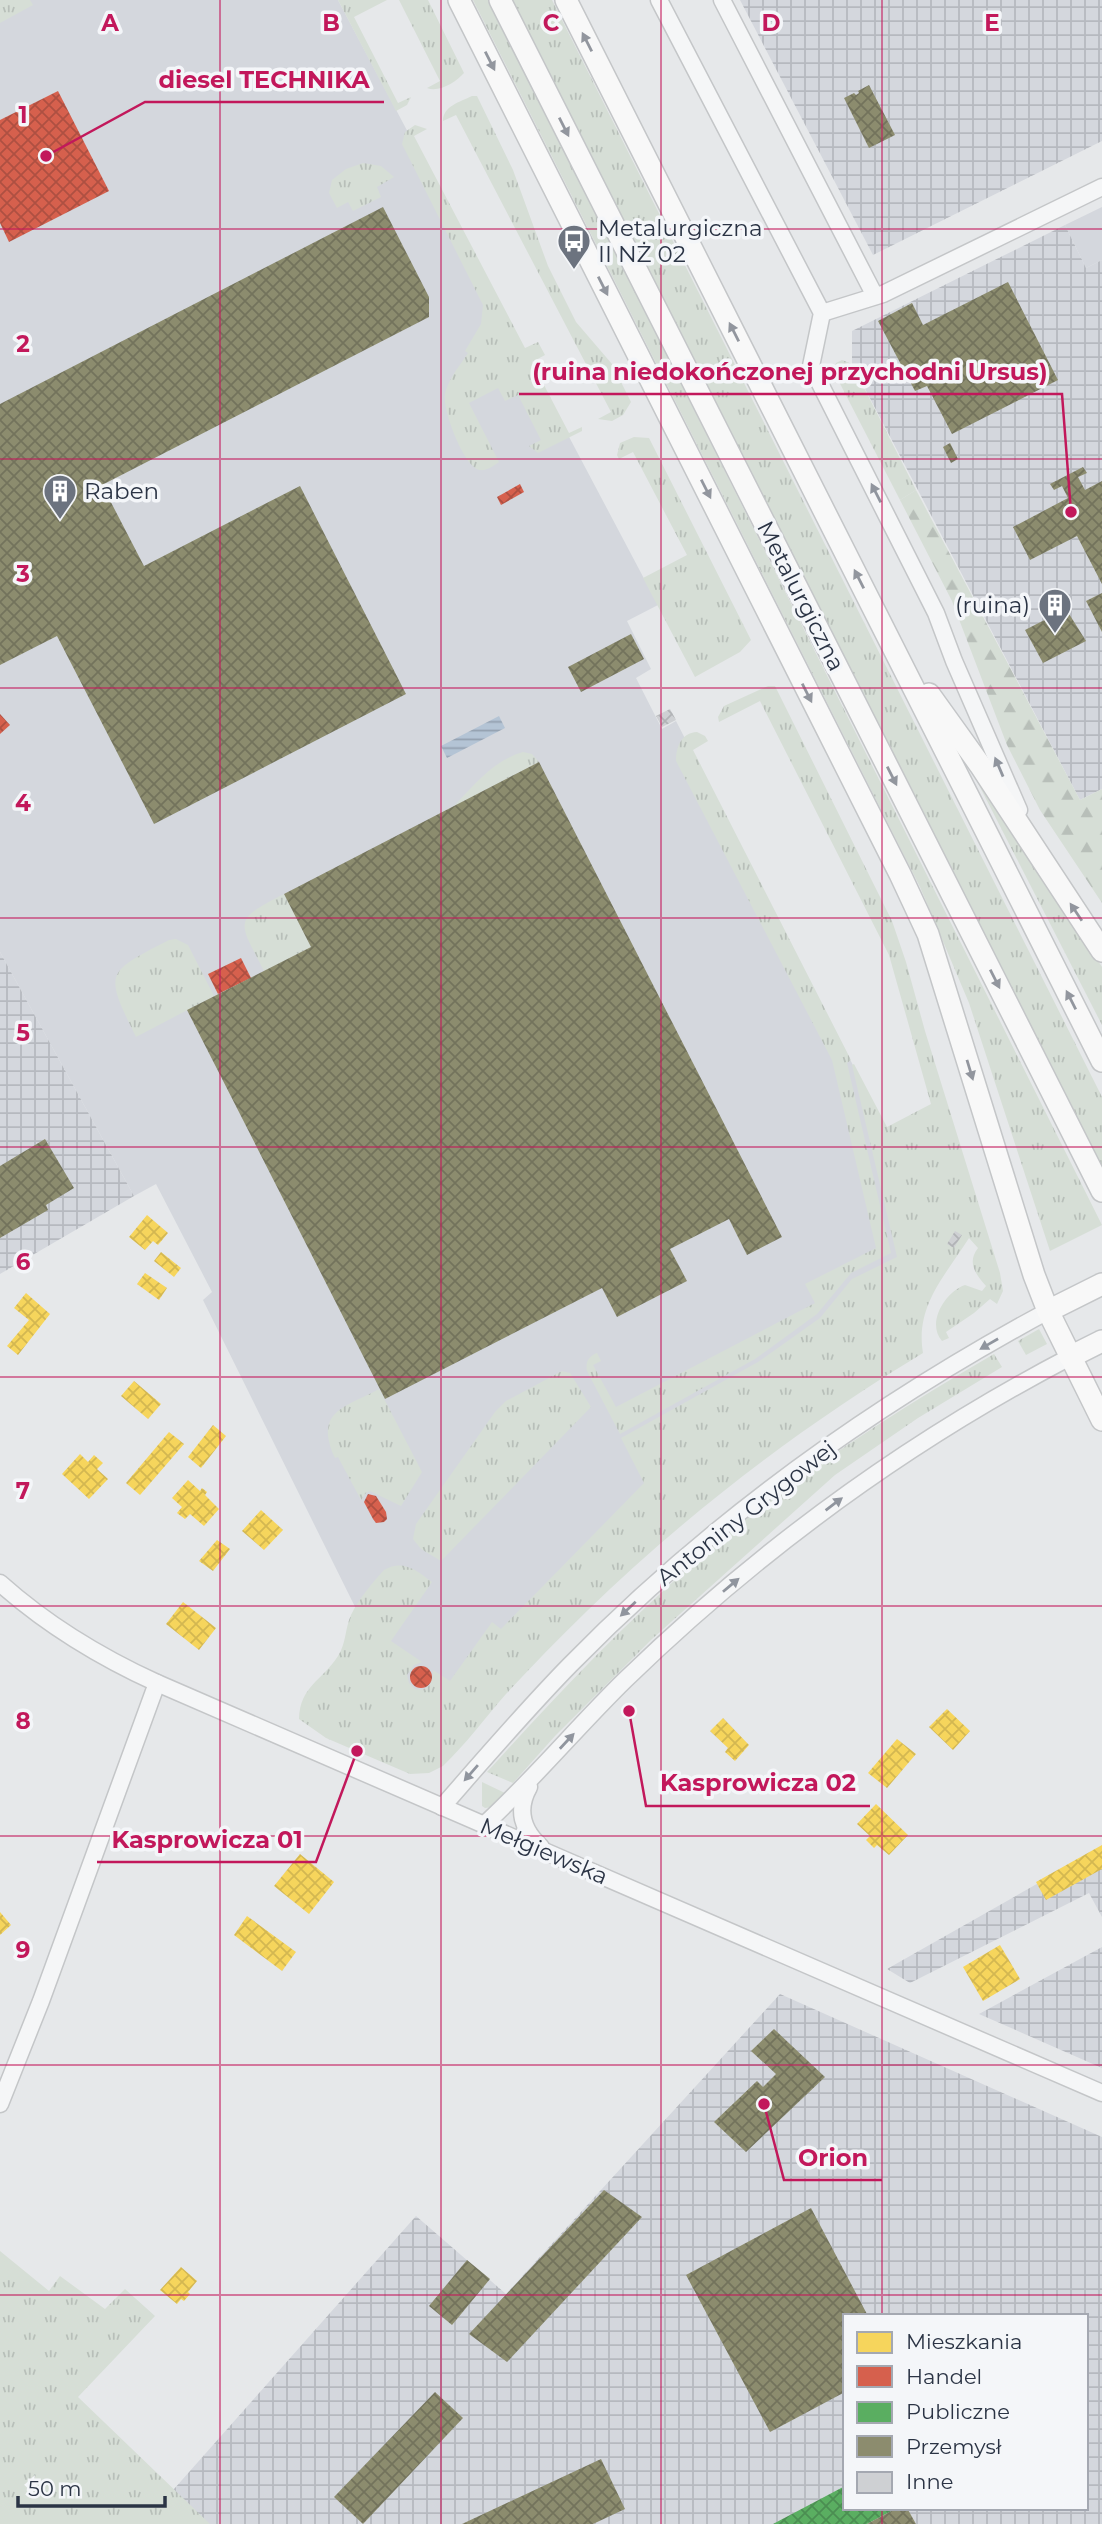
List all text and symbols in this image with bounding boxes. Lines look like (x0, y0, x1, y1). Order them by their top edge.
text: A (100, 9, 119, 37)
text: B (322, 9, 340, 37)
text: C (543, 9, 560, 37)
text: D (762, 9, 781, 37)
text: E (984, 9, 1000, 37)
one-way arrow (581, 32, 593, 51)
one-way arrow (484, 51, 496, 71)
callout: diesel TECHNIKA (145, 57, 384, 102)
text: diesel TECHNIKA (158, 65, 370, 94)
text: 1 (18, 101, 28, 129)
one-way arrow (558, 117, 570, 137)
place label: Metalurgiczna II NŻ 02 (598, 214, 762, 268)
bus stop icon: Metalurgiczna II NŻ 02 (555, 222, 593, 271)
one-way arrow (598, 276, 609, 296)
one-way arrow (728, 322, 739, 342)
text: 2 (16, 330, 30, 358)
callout: (ruina niedokończonej przychodni Ursus) (519, 349, 1062, 394)
text: (ruina niedokończonej przychodni Ursus) (532, 357, 1048, 386)
building icon: Raben (41, 472, 79, 521)
place label: Raben (84, 477, 159, 505)
one-way arrow (700, 479, 711, 499)
one-way arrow (870, 483, 881, 503)
street label: Metalurgiczna (751, 516, 851, 676)
text: 3 (15, 560, 30, 588)
one-way arrow (853, 569, 864, 589)
building icon: (ruina) (1036, 586, 1074, 635)
place label: (ruina) (955, 591, 1030, 619)
one-way arrow (801, 683, 812, 703)
one-way arrow (993, 756, 1004, 777)
one-way arrow (887, 766, 898, 786)
text: 4 (15, 789, 31, 817)
one-way arrow (1070, 902, 1083, 921)
one-way arrow (989, 969, 1001, 989)
one-way arrow (1066, 990, 1077, 1010)
text: 5 (16, 1019, 30, 1047)
one-way arrow (965, 1059, 975, 1080)
text: 6 (16, 1248, 31, 1276)
one-way arrow (979, 1338, 998, 1350)
street label: Antoniny Grygowej (651, 1434, 841, 1592)
text: 7 (16, 1477, 30, 1505)
one-way arrow (825, 1497, 843, 1511)
one-way arrow (723, 1578, 740, 1593)
one-way arrow (620, 1600, 637, 1617)
text: 8 (15, 1707, 31, 1735)
one-way arrow (558, 1733, 574, 1750)
callout: Kasprowicza 02 (646, 1761, 870, 1806)
one-way arrow (463, 1764, 479, 1782)
text: Kasprowicza 02 (660, 1768, 856, 1797)
street label: Mełgiewska (476, 1811, 612, 1891)
callout: Kasprowicza 01 (97, 1817, 316, 1862)
text: Kasprowicza 01 (111, 1825, 303, 1854)
text: 9 (16, 1936, 30, 1964)
callout: Orion (784, 2135, 882, 2180)
text: Orion (798, 2143, 868, 2172)
legend (843, 2314, 1088, 2510)
text: Mieszkania (906, 2329, 1022, 2354)
text: Handel (906, 2364, 982, 2389)
text: Publiczne (906, 2399, 1010, 2424)
text: Przemysł (906, 2434, 1002, 2459)
scale bar (18, 2464, 164, 2508)
text: Inne (906, 2469, 953, 2494)
text: 50 m (28, 2476, 82, 2501)

